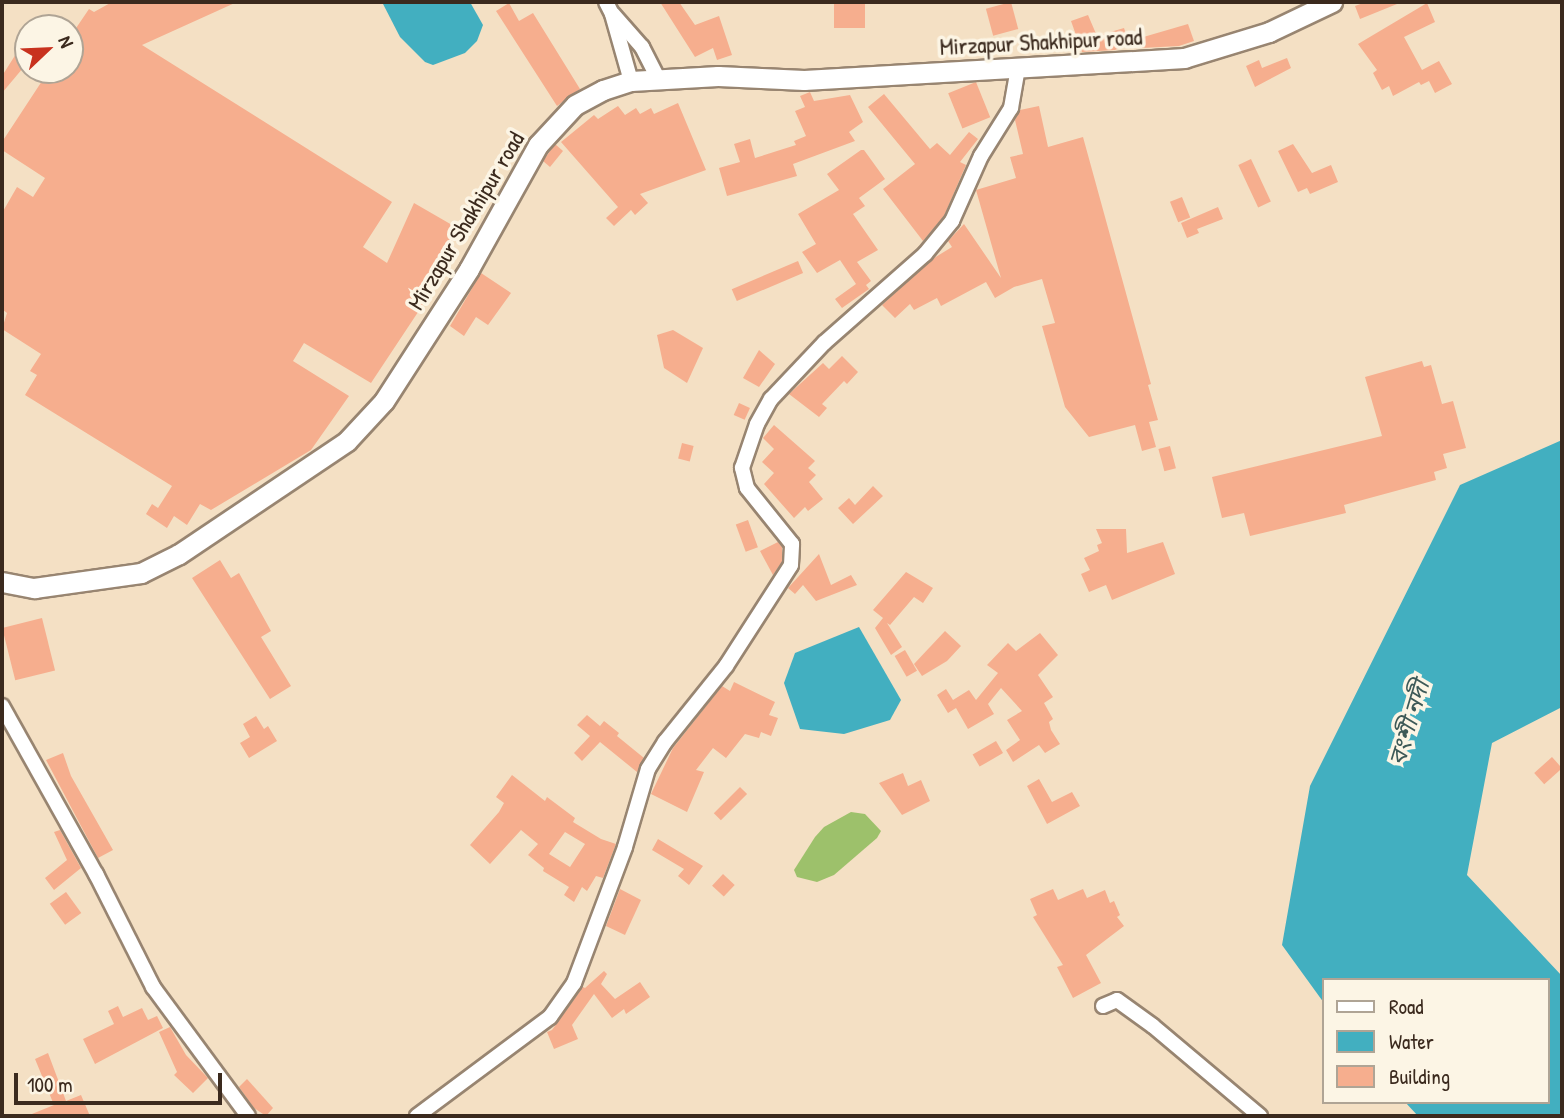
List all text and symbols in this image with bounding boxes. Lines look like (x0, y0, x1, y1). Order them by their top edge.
north arrow (14, 14, 84, 84)
street label: Mirzapur Shakhipur road (939, 23, 1143, 61)
text: N (53, 32, 80, 51)
street label: Mirzapur Shakhipur road (402, 127, 530, 315)
water label: বংশী নদী (1382, 677, 1436, 769)
legend (1322, 978, 1550, 1104)
text: Road (1389, 992, 1423, 1021)
text: Water (1389, 1027, 1434, 1056)
scale bar (18, 1058, 226, 1102)
text: Building (1389, 1062, 1450, 1091)
text: 100 m (27, 1070, 73, 1099)

